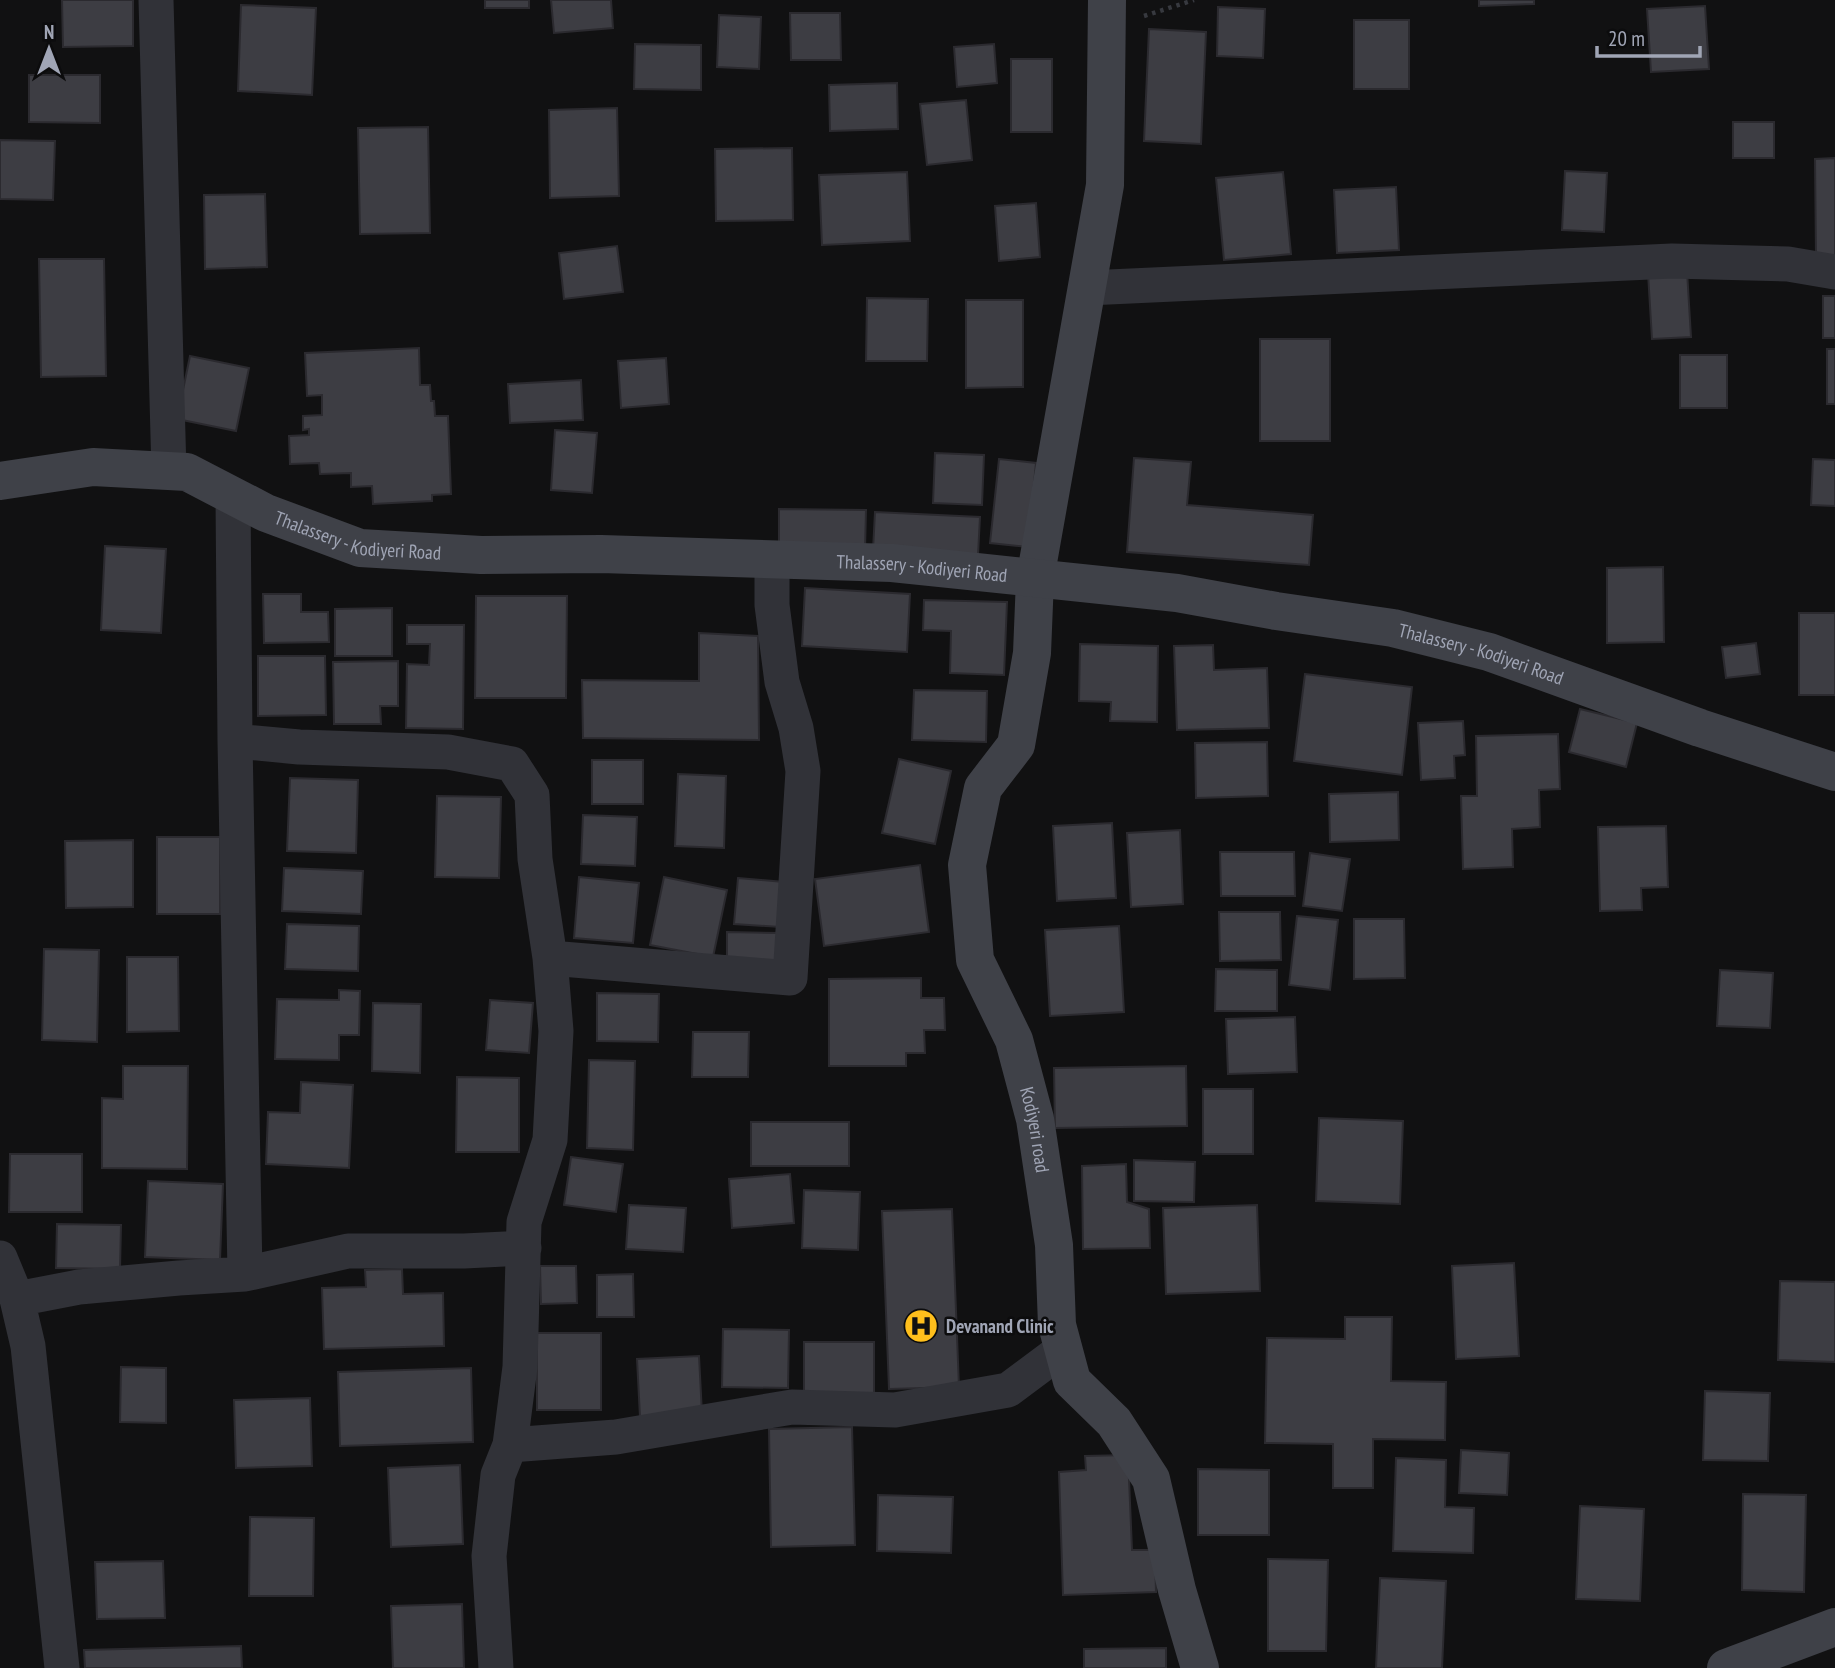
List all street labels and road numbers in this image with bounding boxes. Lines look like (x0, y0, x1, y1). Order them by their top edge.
street label: Thalassery - Kodiyeri Road (271, 505, 442, 565)
street label: Thalassery - Kodiyeri Road (836, 549, 1008, 587)
street label: Thalassery - Kodiyeri Road (1396, 618, 1567, 690)
street label: Kodiyeri road (1015, 1084, 1055, 1174)

